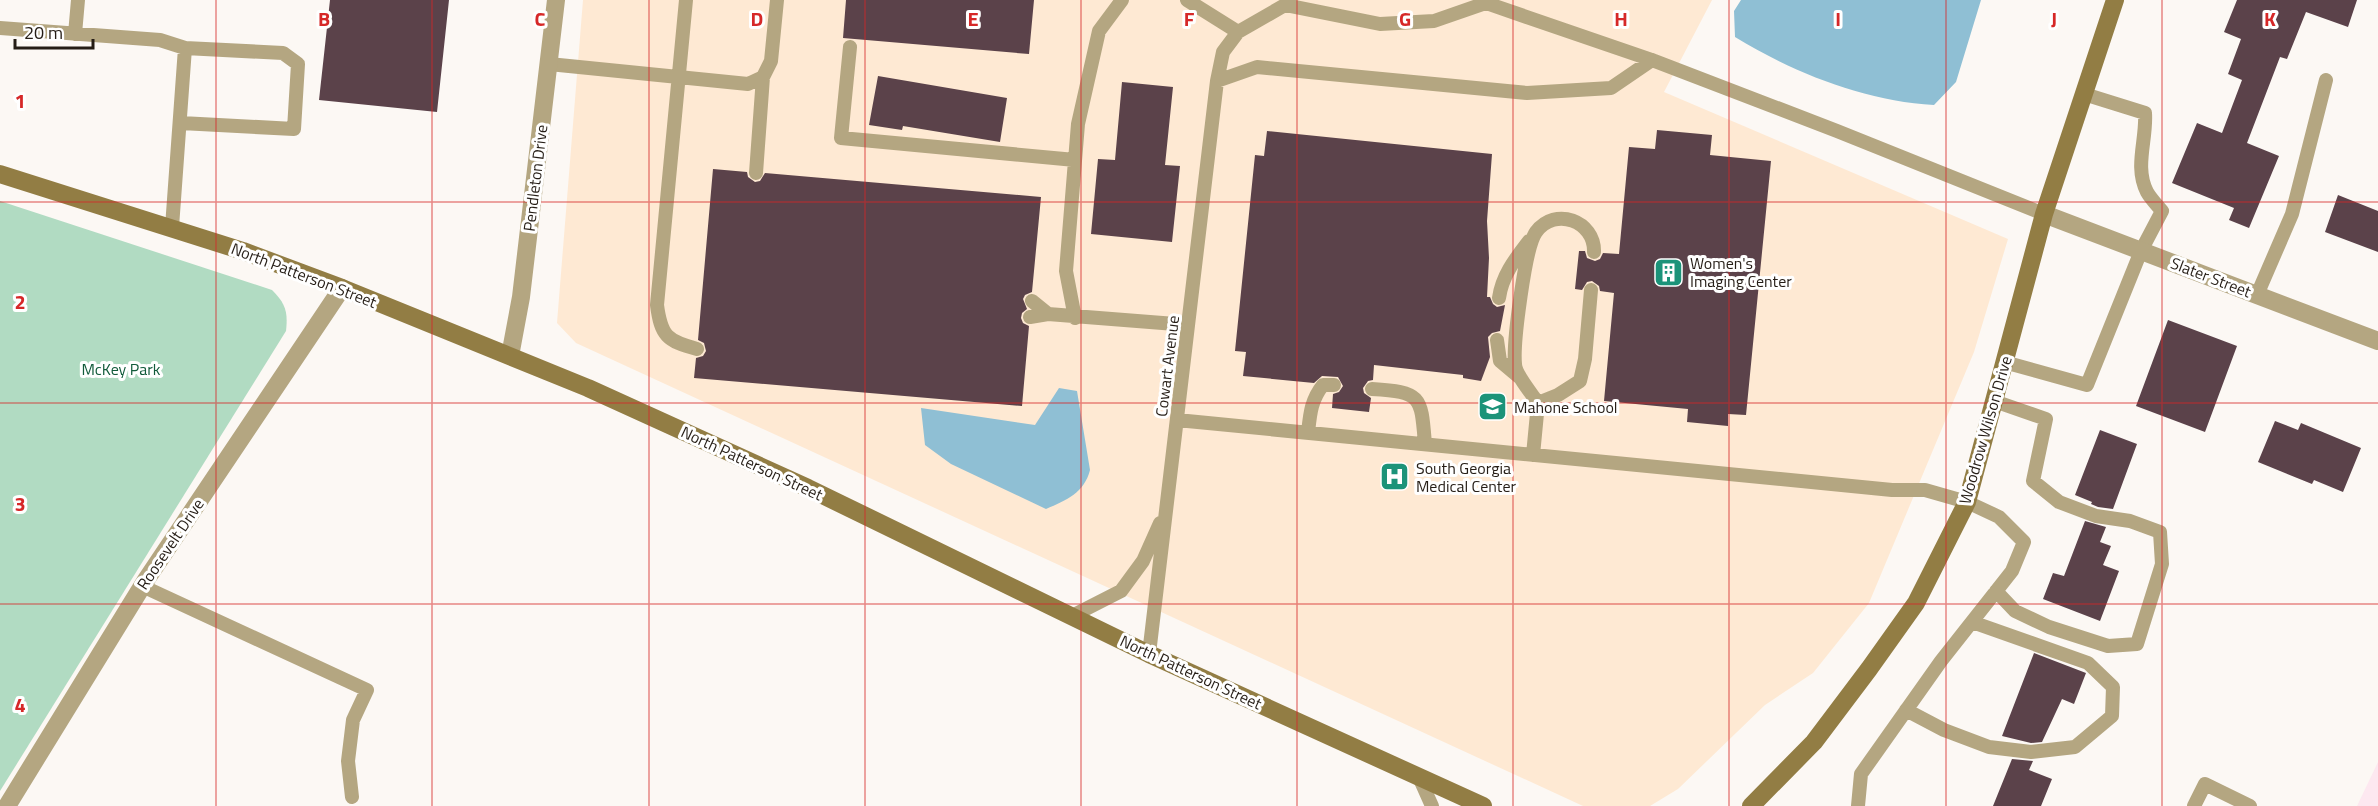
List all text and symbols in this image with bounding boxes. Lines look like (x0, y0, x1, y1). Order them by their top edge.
text: B (318, 3, 330, 34)
text: C (535, 3, 546, 34)
text: D (751, 3, 763, 34)
text: E (967, 3, 979, 34)
text: F (1184, 3, 1195, 34)
text: G (1399, 3, 1411, 34)
text: H (1614, 3, 1628, 34)
text: I (1835, 3, 1841, 34)
text: J (2051, 3, 2057, 34)
text: K (2264, 3, 2276, 34)
scale bar (15, 12, 93, 50)
text: 20 m (24, 19, 63, 46)
text: 1 (14, 85, 26, 116)
street label: Pendleton Drive (517, 123, 553, 233)
street label: North Patterson Street (228, 236, 381, 314)
place label: Women's Imaging Center (1690, 251, 1792, 293)
street label: Slater Street (2167, 251, 2255, 303)
building icon: Women's Imaging Center (1653, 256, 1685, 288)
text: 2 (14, 286, 26, 317)
street label: Cowart Avenue (1149, 314, 1185, 418)
street label: Woodrow Wilson Drive (1952, 353, 2018, 507)
park label: McKey Park (81, 357, 161, 381)
school or university icon: Mahone School (1477, 391, 1509, 423)
place label: Mahone School (1514, 395, 1618, 419)
street label: North Patterson Street (677, 420, 827, 507)
place label: South Georgia Medical Center (1416, 456, 1516, 498)
hospital icon: South Georgia Medical Center (1379, 461, 1411, 493)
text: 3 (14, 488, 26, 519)
street label: Roosevelt Drive (131, 494, 209, 594)
street label: North Patterson Street (1116, 629, 1266, 716)
text: 4 (14, 689, 26, 720)

